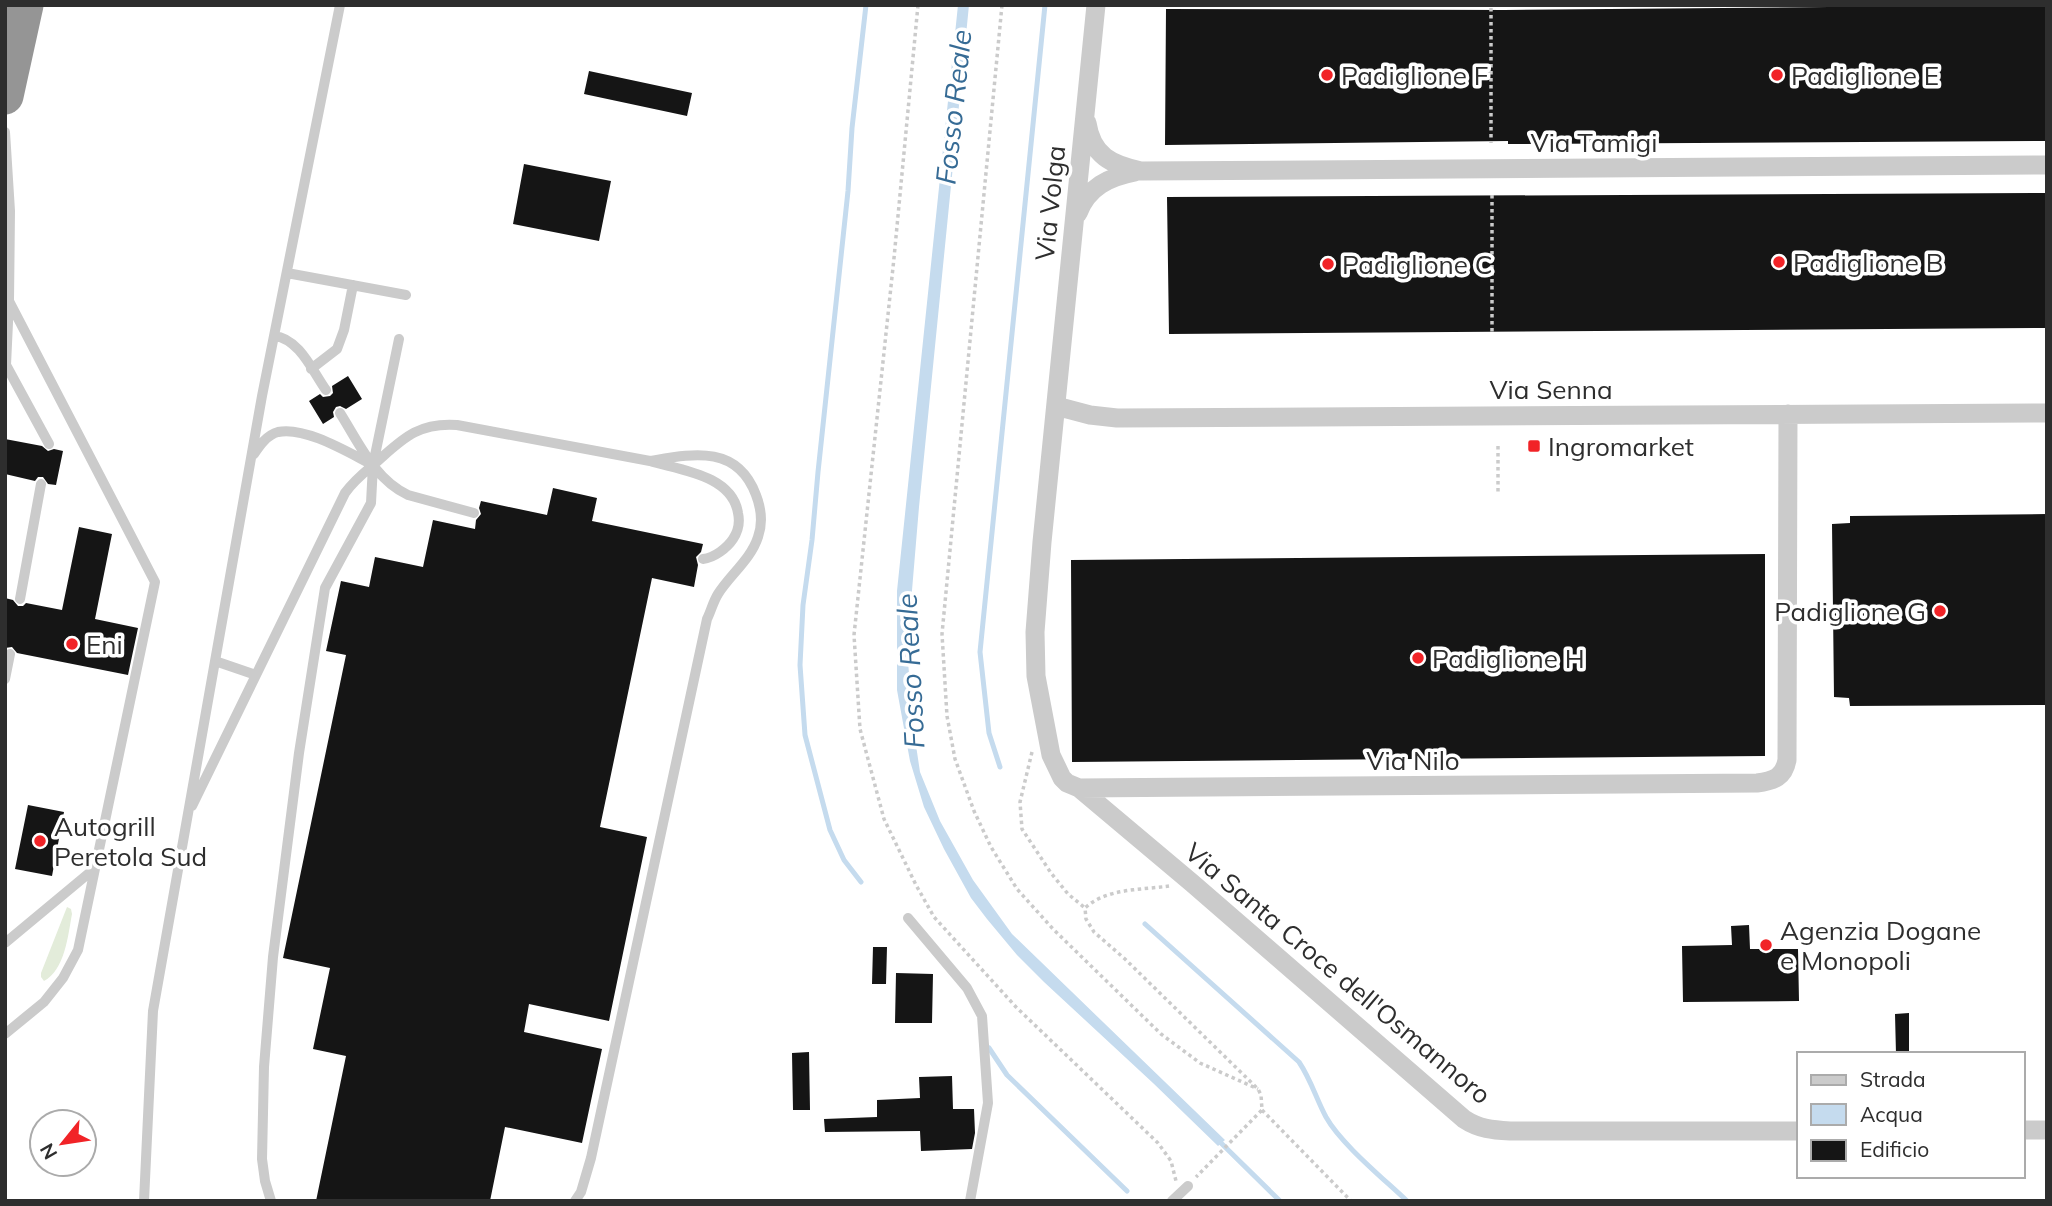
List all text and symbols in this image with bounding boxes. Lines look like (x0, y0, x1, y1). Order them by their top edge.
water label: Fosso Reale (927, 28, 979, 186)
place label: Padiglione F (1341, 59, 1488, 92)
place label: Padiglione E (1791, 59, 1939, 92)
marker: Padiglione F (1319, 67, 1335, 83)
marker: Padiglione E (1769, 67, 1785, 83)
street label: Via Tamigi (1531, 126, 1657, 159)
street label: Via Volga (1028, 144, 1072, 262)
place label: Padiglione B (1793, 246, 1943, 279)
place label: Padiglione C (1342, 248, 1493, 281)
marker: Padiglione B (1771, 254, 1787, 270)
marker: Padiglione C (1320, 256, 1336, 272)
street label: Via Senna (1489, 373, 1613, 406)
place label: Ingromarket (1548, 430, 1694, 463)
marker: Ingromarket (1526, 438, 1542, 454)
water label: Fosso Reale (888, 593, 932, 749)
place label: Padiglione G (1774, 595, 1926, 628)
marker: Padiglione G (1932, 603, 1948, 619)
place label: Eni (86, 628, 123, 661)
marker: Eni (64, 636, 80, 652)
place label: Padiglione H (1432, 642, 1585, 675)
marker: Padiglione H (1410, 650, 1426, 666)
street label: Via Nilo (1366, 744, 1460, 777)
place label: Autogrill Peretola Sud (54, 810, 207, 873)
marker: Autogrill Peretola Sud (32, 833, 48, 849)
street label: Via Santa Croce dell'Osmannoro (1178, 835, 1498, 1111)
place label: Agenzia Dogane e Monopoli (1780, 914, 1981, 977)
marker: Agenzia Dogane e Monopoli (1758, 937, 1774, 953)
legend (1797, 1052, 2024, 1178)
text: Strada (1860, 1066, 1926, 1092)
text: Acqua (1860, 1101, 1923, 1127)
north arrow (28, 1108, 98, 1178)
text: Edificio (1860, 1136, 1929, 1162)
text: N (34, 1139, 62, 1164)

